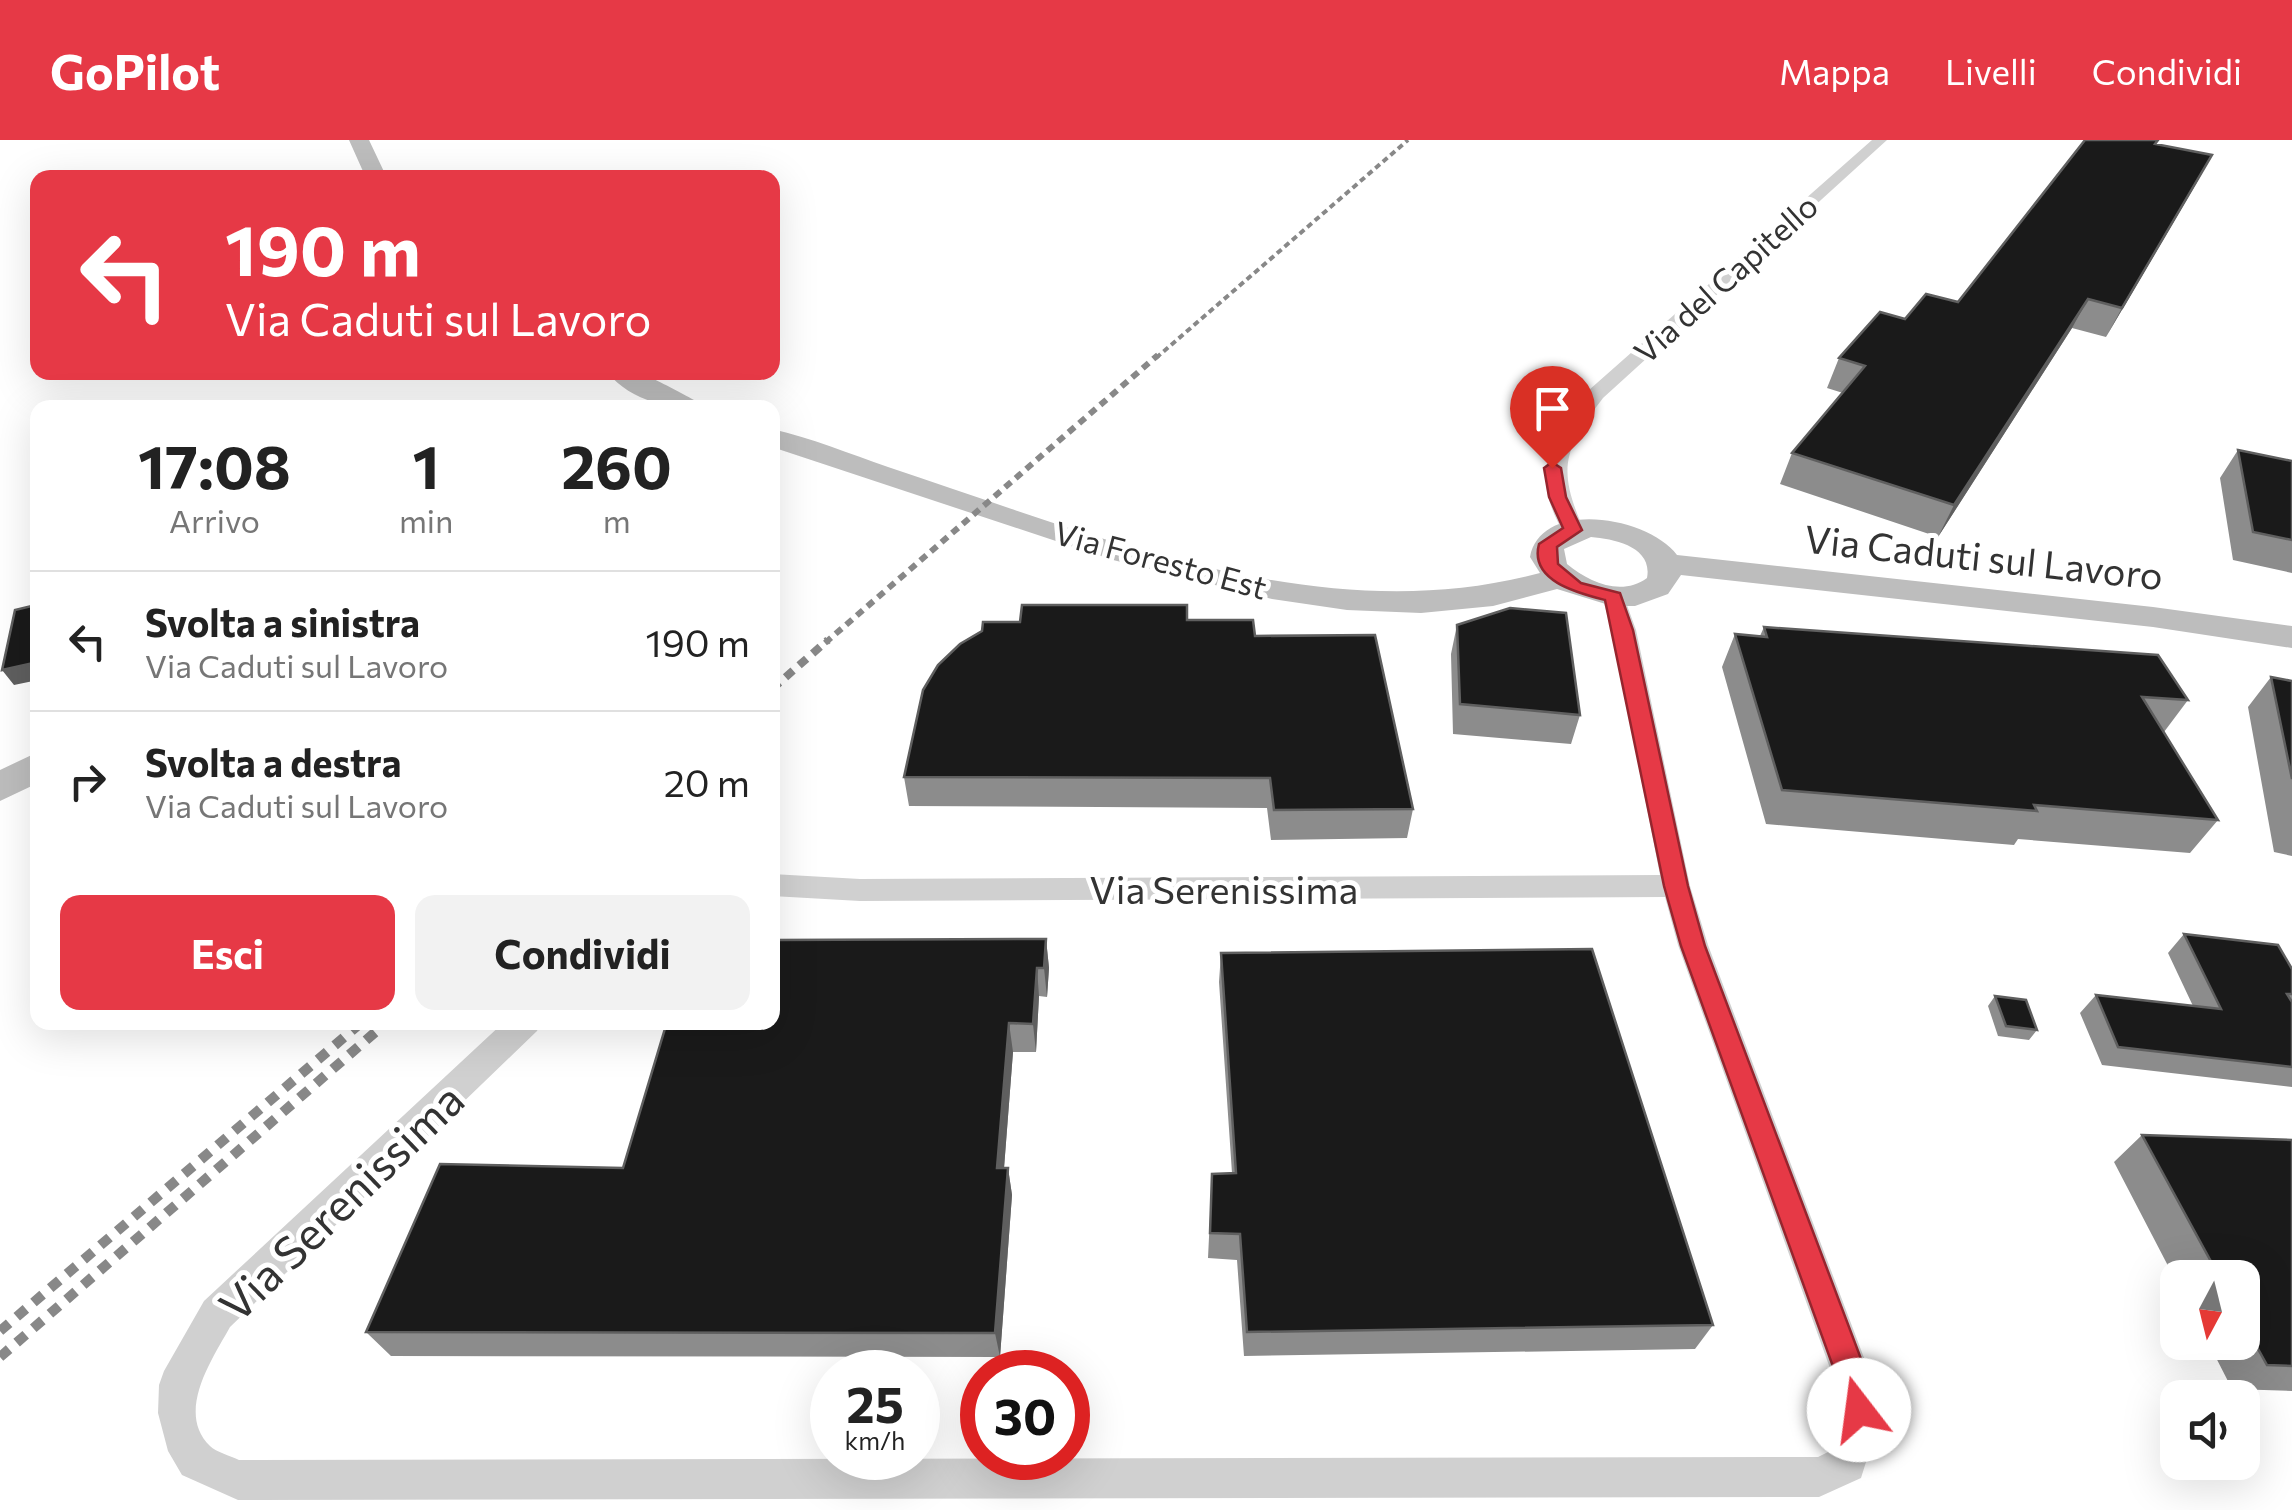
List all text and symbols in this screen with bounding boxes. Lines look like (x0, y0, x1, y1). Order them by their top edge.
text: GoPilot (50, 41, 220, 100)
text: Mappa (1779, 49, 1890, 92)
text: Livelli (1945, 49, 2037, 92)
text: Condividi (2092, 49, 2242, 92)
street label: Via del Capitello (1625, 185, 1825, 371)
text: 190 m (225, 205, 421, 290)
icon: left (60, 210, 190, 340)
text: Via Caduti sul Lavoro (225, 290, 651, 345)
pin (1510, 366, 1595, 469)
icon: arrive (1525, 381, 1580, 436)
text: 17:08 (138, 428, 291, 501)
text: 1 (413, 428, 440, 501)
text: 260 (561, 428, 672, 501)
text: Arrivo (169, 500, 260, 540)
text: min (399, 500, 453, 540)
text: m (603, 500, 631, 540)
street label: Via Foresto Est (1051, 511, 1271, 607)
street label: Via Caduti sul Lavoro (1802, 514, 2166, 598)
text: Svolta a sinistra (145, 598, 420, 645)
icon: left (60, 614, 115, 669)
text: 190 m (645, 618, 750, 665)
text: Via Caduti sul Lavoro (145, 645, 448, 685)
text: Svolta a destra (145, 738, 401, 785)
icon: right (60, 754, 115, 809)
text: 20 m (664, 758, 750, 805)
text: Via Caduti sul Lavoro (145, 785, 448, 825)
street label: Via Serenissima (1090, 865, 1358, 912)
button: Esci (60, 895, 395, 1010)
button: Condividi (415, 895, 750, 1010)
street label: Via Serenissima (206, 1071, 474, 1331)
north arrow (2160, 1260, 2260, 1360)
map controls (2160, 1260, 2260, 1480)
speed limit sign: 30 (960, 1350, 1090, 1480)
position arrow (1807, 1358, 1911, 1462)
text: 25 (846, 1372, 904, 1433)
button: sound (2160, 1380, 2260, 1480)
text: km/h (845, 1425, 905, 1455)

